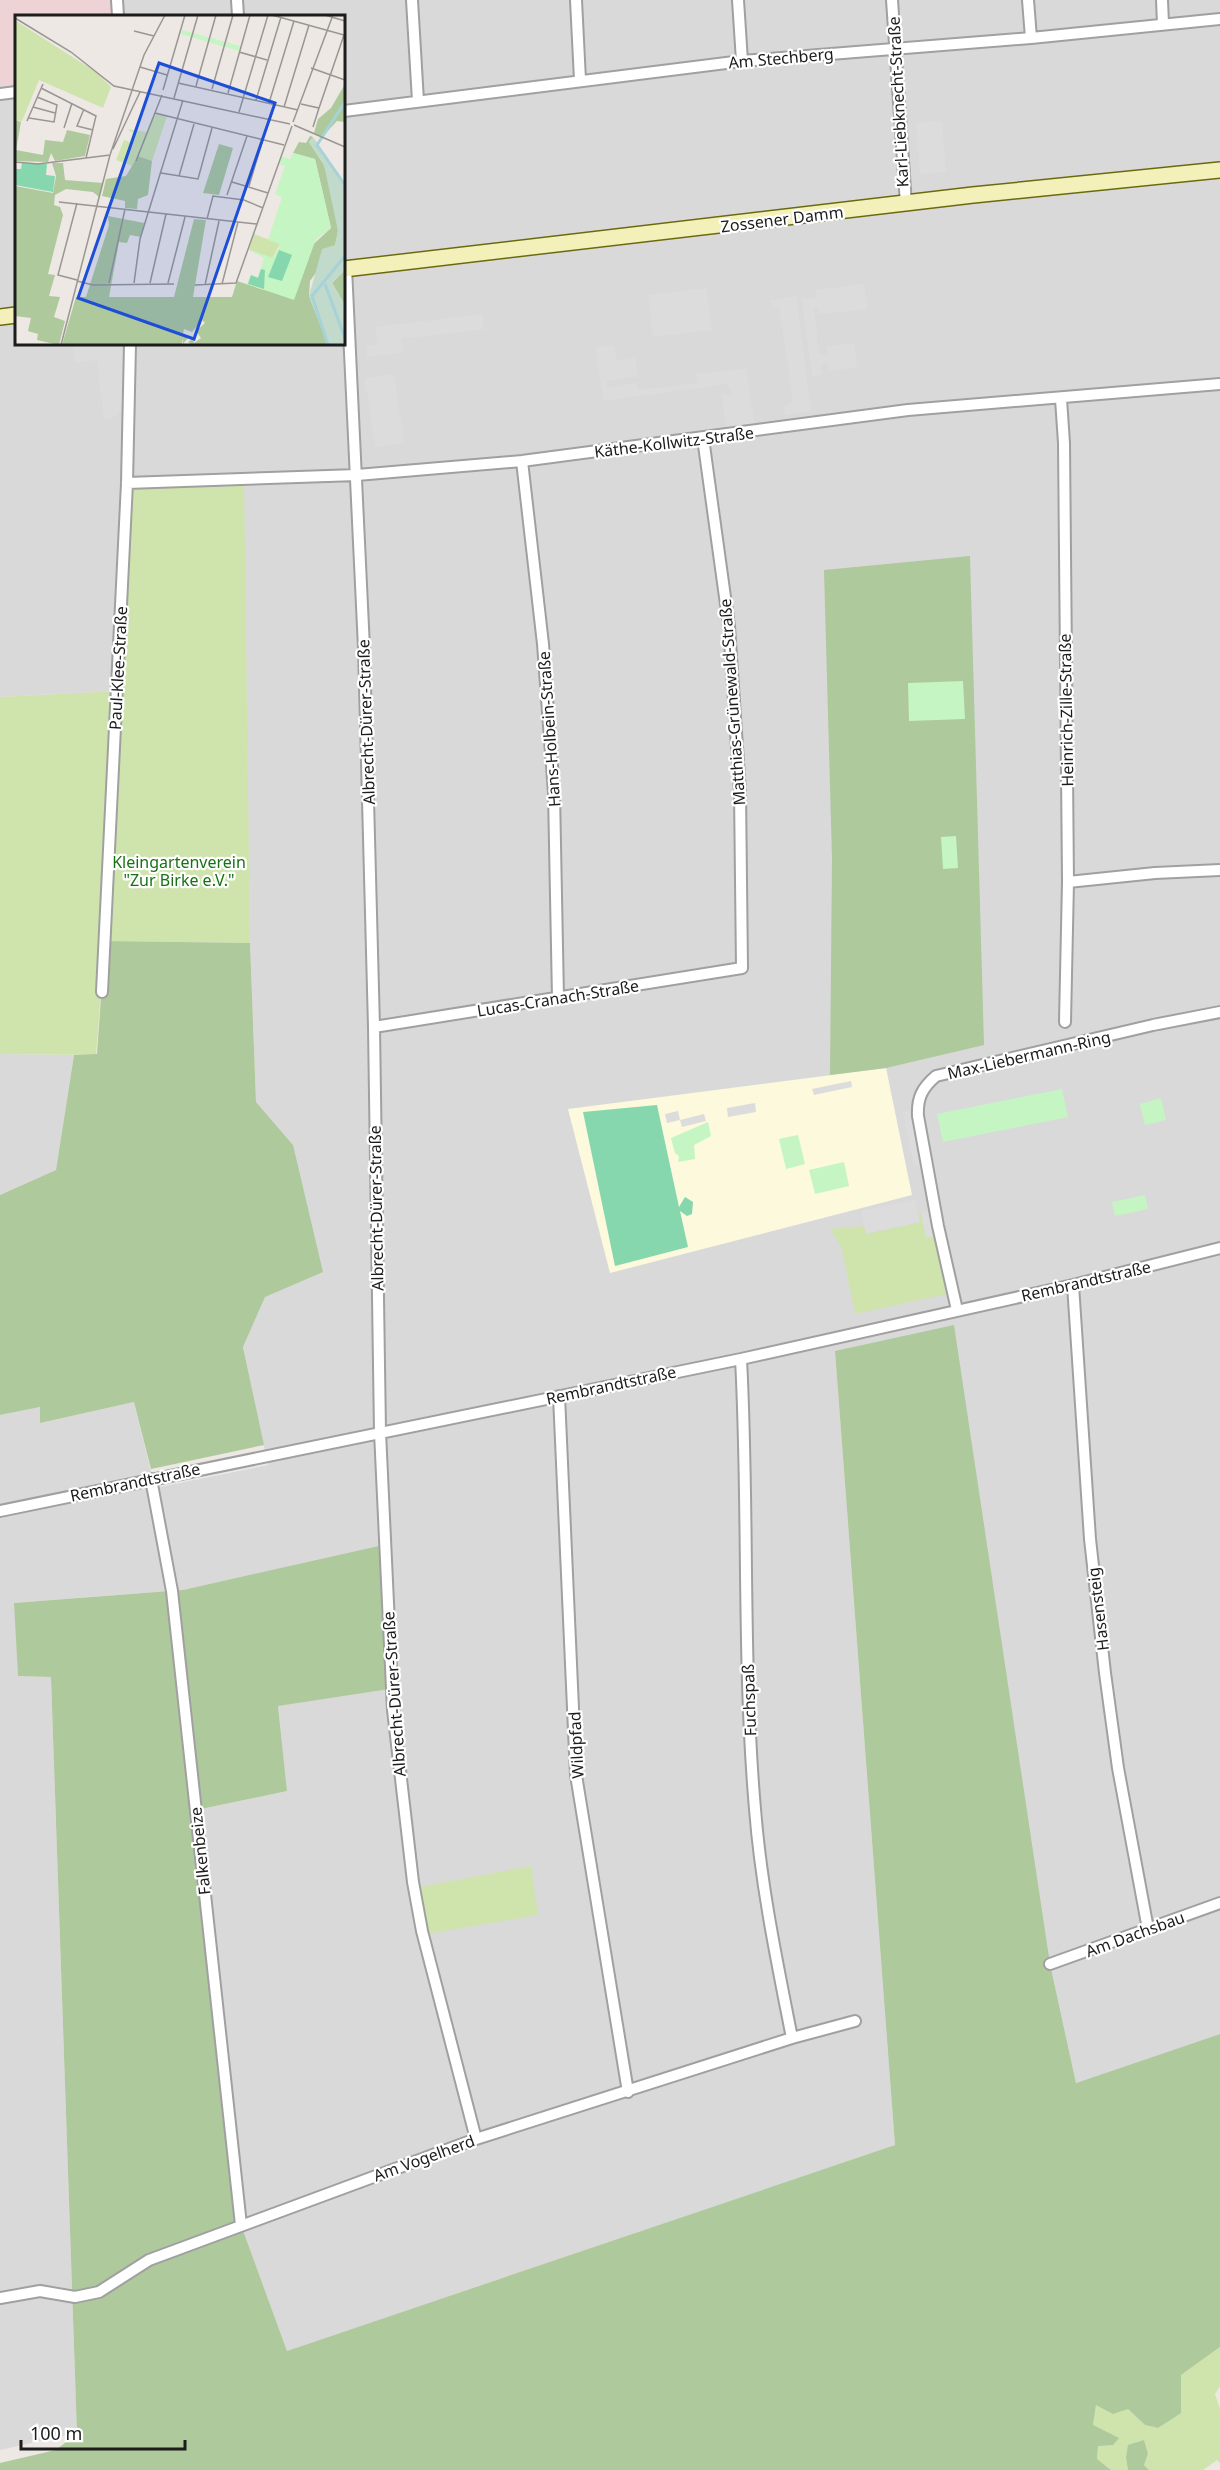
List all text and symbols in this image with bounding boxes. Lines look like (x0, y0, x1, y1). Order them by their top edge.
inset map (15, 15, 345, 345)
street label: Karl-Liebknecht-Straße (883, 16, 913, 188)
street label: Am Stechberg (727, 42, 835, 74)
street label: Zossener Damm (719, 201, 845, 237)
street label: Käthe-Kollwitz-Straße (593, 421, 755, 463)
street label: Matthias-Grünewald-Straße (714, 598, 750, 806)
street label: Paul-Klee-Straße (104, 606, 132, 730)
street label: Heinrich-Zille-Straße (1054, 633, 1078, 787)
street label: Albrecht-Dürer-Straße (352, 639, 380, 805)
street label: Hans-Holbein-Straße (533, 650, 565, 808)
park label: Kleingartenverein "Zur Birke e.V." (112, 851, 246, 891)
street label: Lucas-Cranach-Straße (475, 974, 641, 1022)
street label: Max-Liebermann-Ring (945, 1026, 1113, 1084)
street label: Albrecht-Dürer-Straße (364, 1125, 388, 1291)
street label: Rembrandtstraße (1019, 1255, 1153, 1307)
street label: Rembrandtstraße (544, 1360, 678, 1410)
street label: Rembrandtstraße (68, 1457, 202, 1507)
street label: Hasensteig (1082, 1566, 1114, 1652)
street label: Albrecht-Dürer-Straße (377, 1611, 411, 1777)
street label: Fuchspaß (737, 1663, 761, 1737)
street label: Wildpfad (563, 1711, 589, 1779)
street label: Falkenbeize (184, 1806, 216, 1896)
street label: Am Dachsbau (1082, 1906, 1188, 1962)
street label: Am Vogelherd (370, 2129, 478, 2187)
scale bar (21, 2413, 184, 2451)
text: 100 m (30, 2421, 82, 2445)

